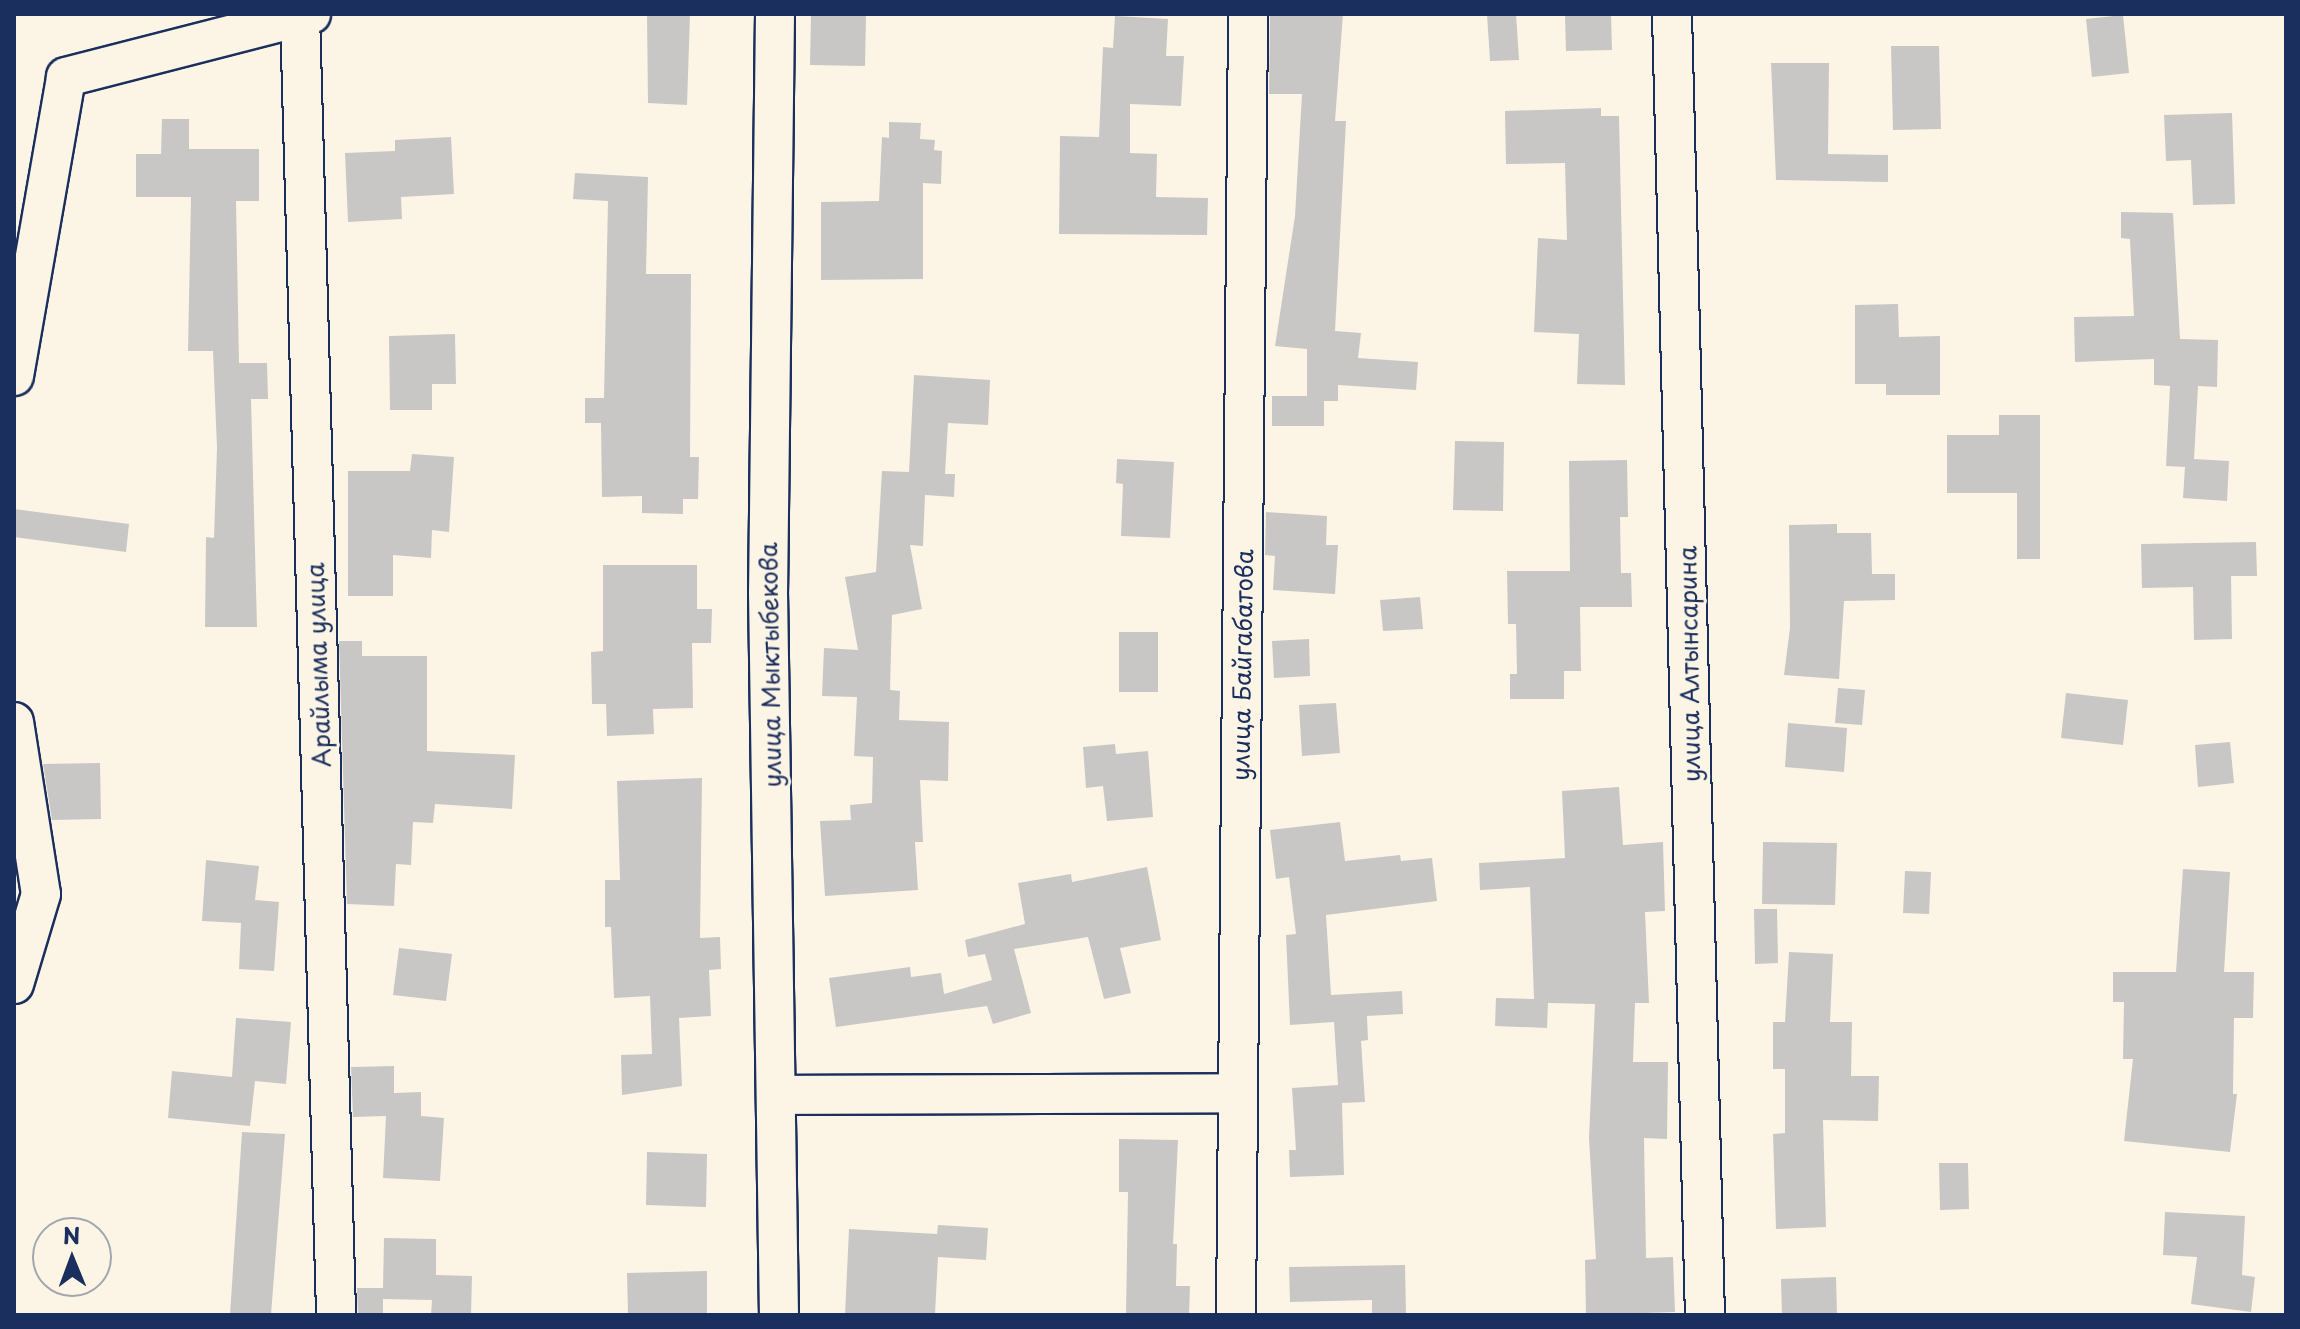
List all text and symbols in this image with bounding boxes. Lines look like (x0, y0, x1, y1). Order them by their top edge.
street label: улица Мыктыбекова (753, 542, 787, 788)
street label: улица Алтынсарина (1673, 545, 1705, 783)
street label: улица Байгабатова (1226, 549, 1258, 781)
street label: Арайлыма улица (300, 561, 336, 769)
north arrow (32, 1217, 112, 1297)
text: N (63, 1218, 81, 1251)

